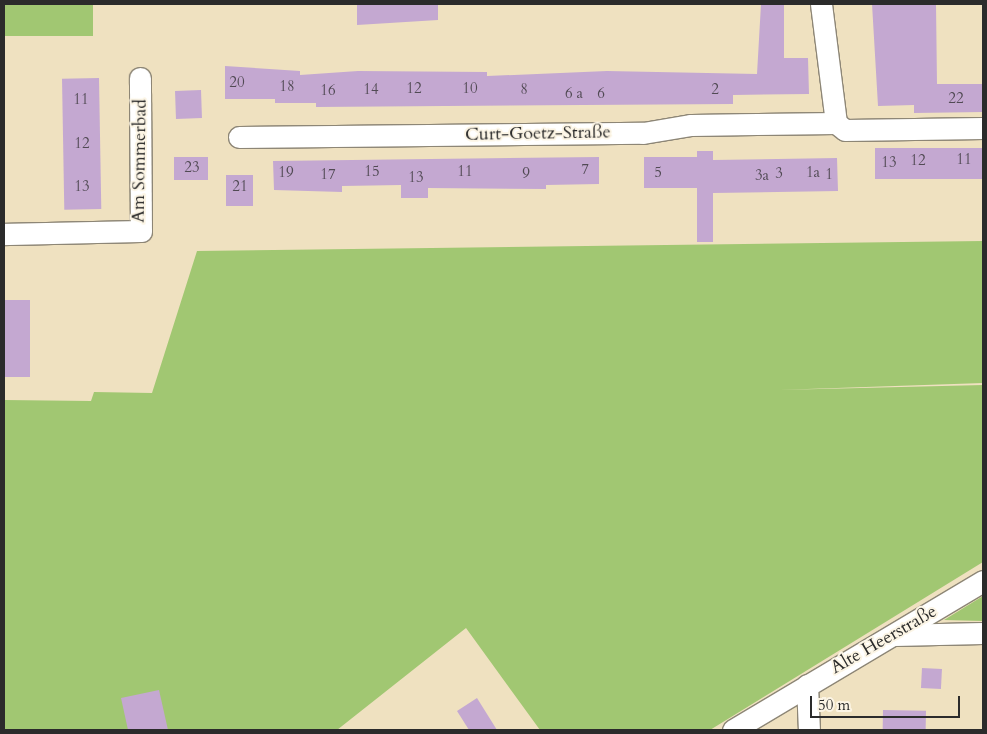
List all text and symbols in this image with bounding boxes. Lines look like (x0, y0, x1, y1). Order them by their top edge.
house number: 20 (229, 74, 245, 92)
house number: 18 (279, 78, 295, 96)
house number: 12 (406, 80, 422, 98)
house number: 10 (462, 80, 478, 98)
house number: 14 (363, 81, 379, 99)
house number: 8 (520, 81, 528, 99)
house number: 2 (711, 81, 719, 99)
house number: 16 (320, 82, 336, 100)
house number: 6 a (565, 85, 583, 103)
house number: 6 (597, 85, 605, 103)
house number: 22 (948, 90, 964, 108)
house number: 11 (73, 91, 89, 109)
street label: Am Sommerbad (128, 99, 152, 223)
street label: Curt-Goetz-Straße (465, 122, 611, 146)
house number: 12 (74, 135, 90, 153)
house number: 11 (956, 151, 972, 169)
house number: 12 (910, 152, 926, 170)
house number: 13 (881, 154, 897, 172)
house number: 23 (184, 159, 200, 177)
house number: 7 (581, 161, 589, 179)
house number: 15 (364, 163, 380, 181)
house number: 11 (457, 163, 473, 181)
house number: 19 (278, 164, 294, 182)
house number: 5 (654, 164, 662, 182)
house number: 1a (806, 164, 820, 182)
house number: 9 (522, 165, 530, 183)
house number: 3 (775, 165, 783, 183)
house number: 17 (320, 166, 336, 184)
house number: 1 (825, 166, 833, 184)
house number: 3a (755, 167, 769, 185)
house number: 13 (408, 169, 424, 187)
house number: 13 (74, 178, 90, 196)
house number: 21 (232, 178, 248, 196)
street label: Alte Heerstraße (827, 601, 941, 679)
scale bar (812, 686, 962, 718)
text: 50 m (818, 695, 850, 715)

